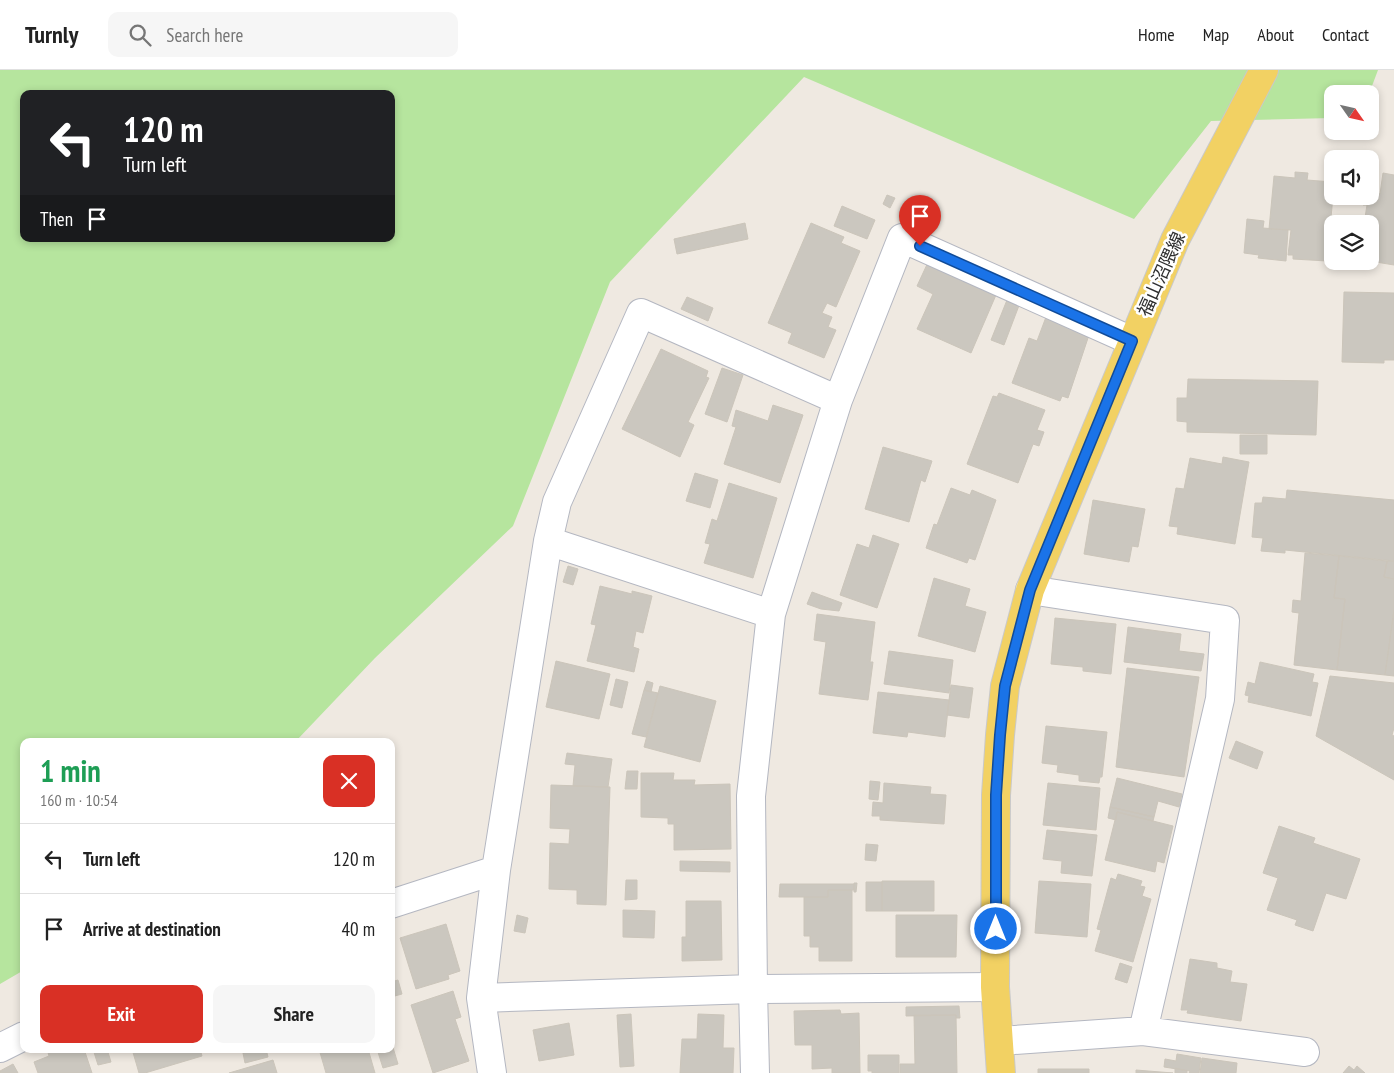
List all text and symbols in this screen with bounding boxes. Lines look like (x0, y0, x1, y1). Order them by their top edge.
search box (108, 12, 458, 57)
text: Turnly (25, 19, 78, 50)
icon: search (126, 21, 154, 49)
text: Search here (166, 23, 243, 47)
text: Home (1138, 23, 1175, 46)
text: Map (1203, 23, 1229, 46)
text: About (1257, 23, 1294, 46)
text: Contact (1322, 23, 1369, 46)
north arrow (1324, 85, 1379, 140)
map controls (1324, 85, 1379, 270)
text: 120 m (123, 106, 204, 152)
icon: left (40, 110, 105, 175)
text: Turn left (123, 150, 187, 178)
button: sound (1324, 150, 1379, 205)
pin (899, 195, 941, 246)
icon: arrive (906, 202, 934, 230)
icon: arrive (83, 205, 111, 233)
text: Then (40, 207, 73, 231)
button: layers (1324, 215, 1379, 270)
street label: 福山沼隈線 (1132, 228, 1190, 320)
text: 1 min (40, 751, 101, 790)
button: close (323, 755, 375, 807)
text: 160 m · 10:54 (40, 790, 118, 810)
icon: left (40, 845, 68, 873)
text: Turn left (83, 847, 140, 871)
text: 120 m (333, 847, 375, 871)
position arrow (969, 902, 1021, 954)
icon: arrive (40, 915, 68, 943)
text: Arrive at destination (83, 917, 221, 941)
text: 40 m (342, 917, 375, 941)
button: Exit (40, 985, 203, 1043)
button: Share (213, 985, 375, 1043)

